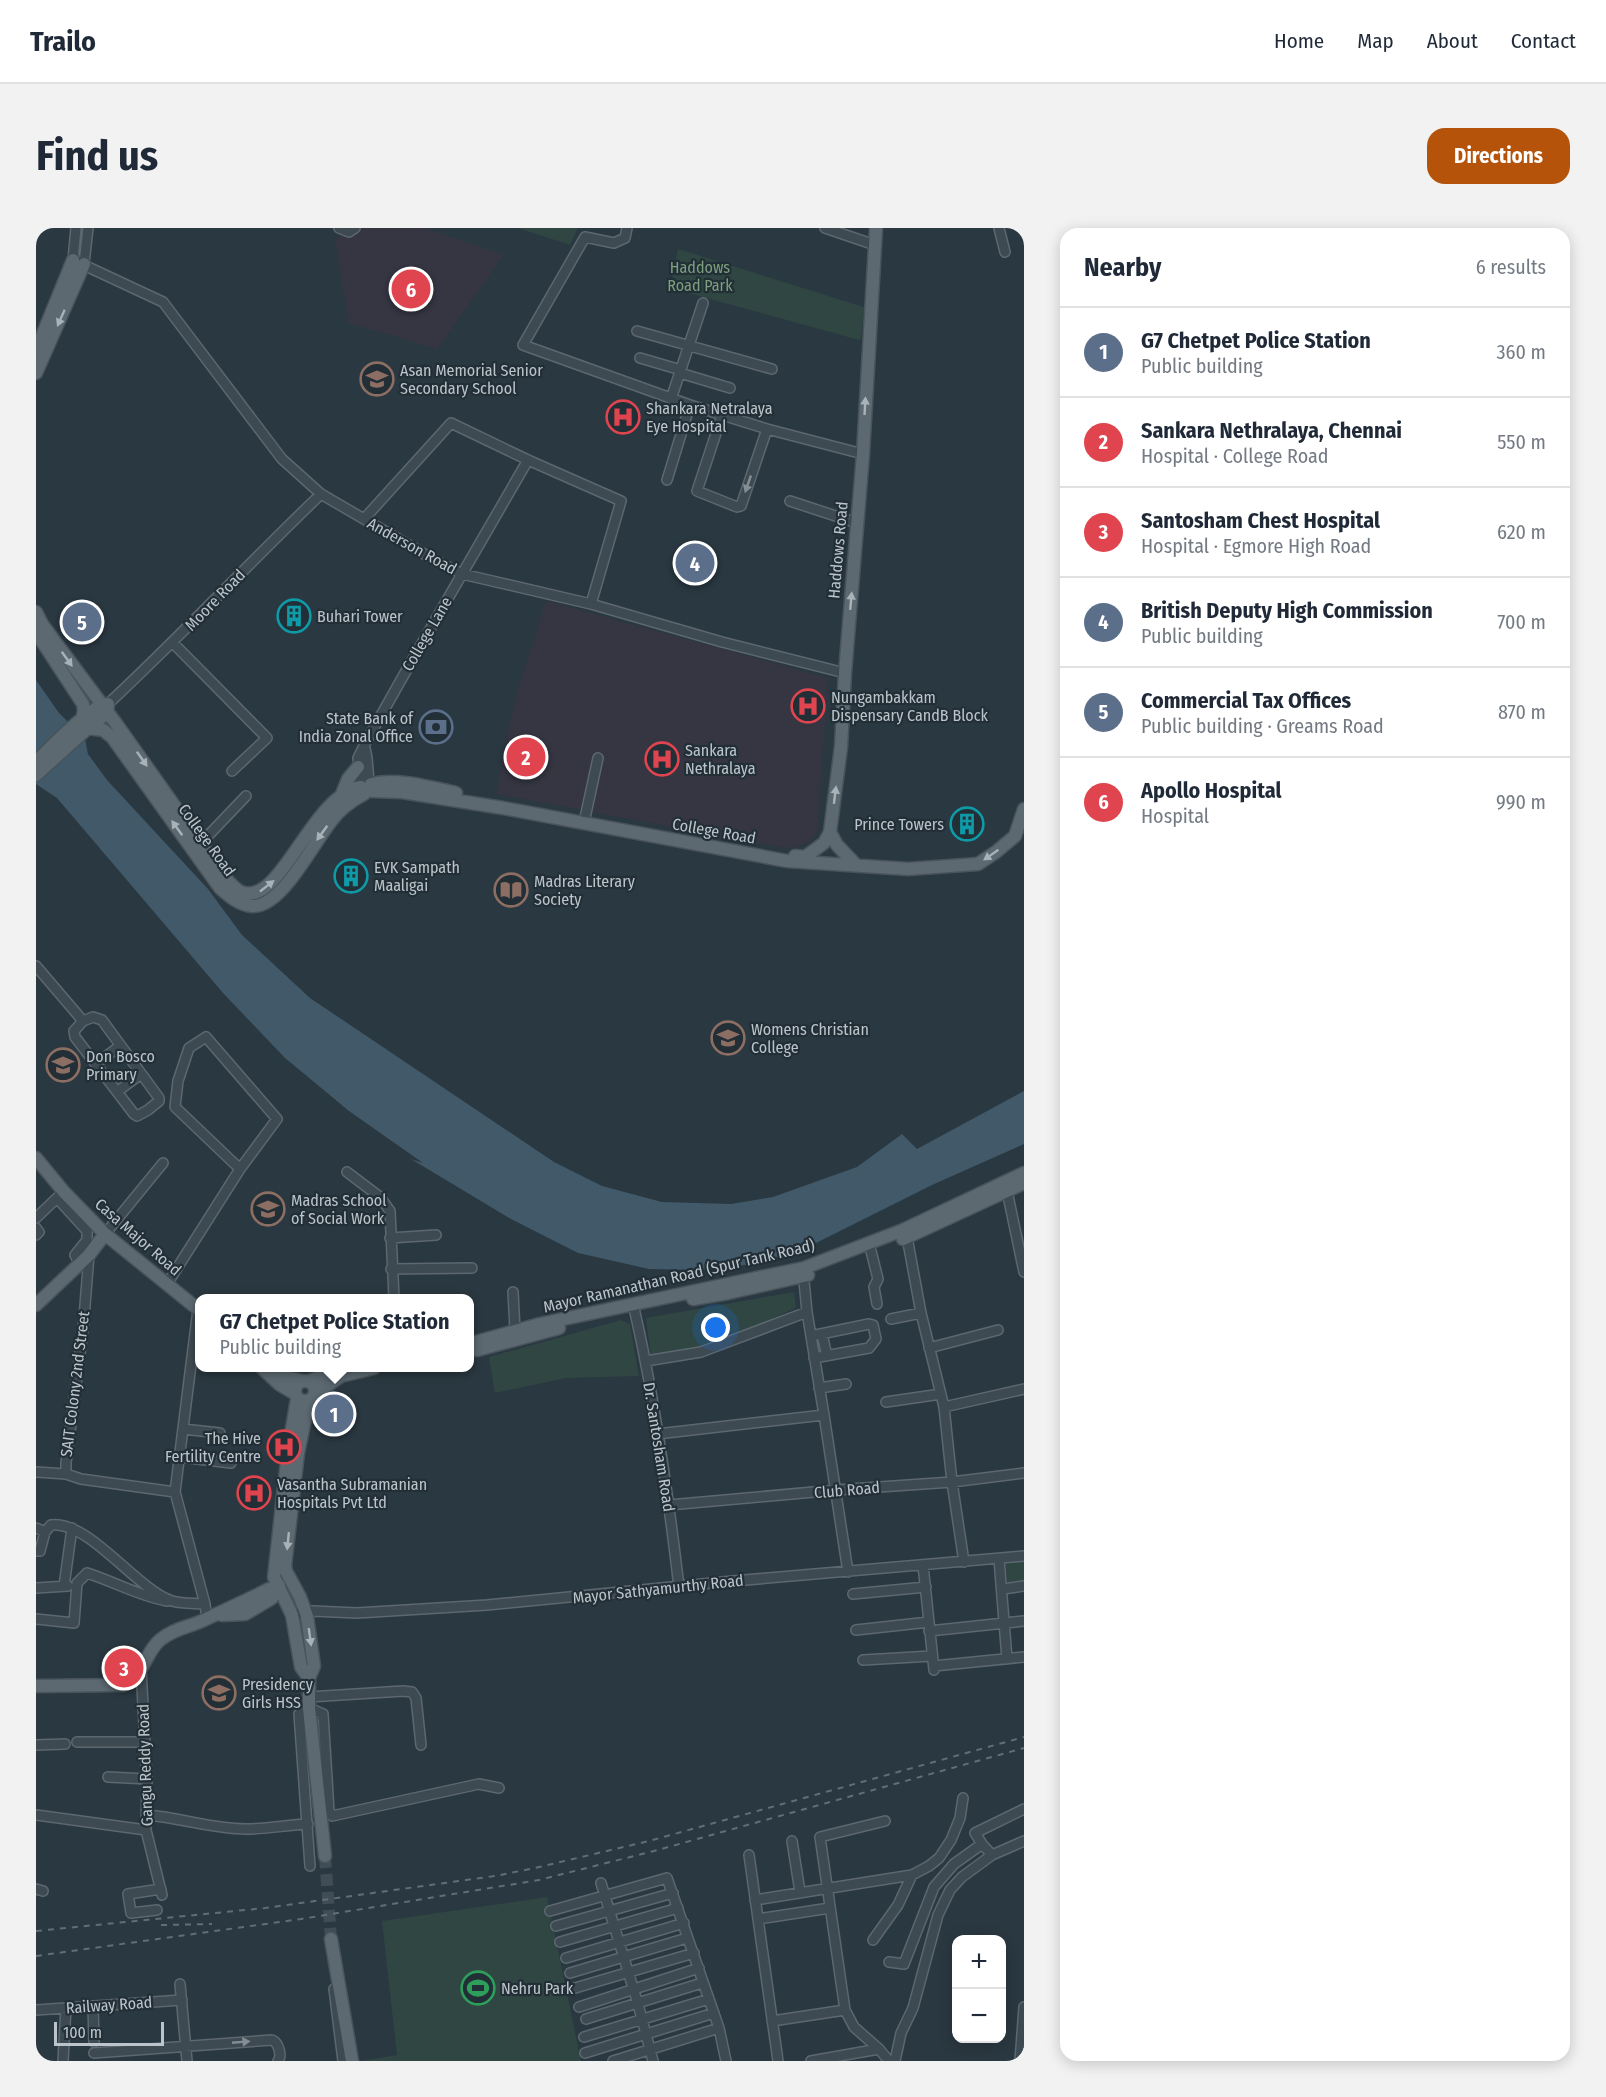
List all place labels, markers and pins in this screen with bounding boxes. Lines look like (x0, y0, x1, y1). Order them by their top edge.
pin: 6 (392, 266, 430, 312)
school or university icon: Asan Memorial Senior Secondary School (359, 361, 395, 397)
place label: Asan Memorial Senior Secondary School (400, 361, 543, 398)
hospital icon: Shankara Netralaya Eye Hospital (605, 399, 641, 435)
place label: Shankara Netralaya Eye Hospital (646, 399, 773, 436)
pin: 4 (676, 540, 714, 586)
building icon: Buhari Tower (276, 598, 312, 634)
pin: 5 (62, 600, 102, 644)
place label: Buhari Tower (317, 607, 403, 626)
hospital icon: Nungambakkam Dispensary CandB Block (790, 688, 826, 724)
place label: Nungambakkam Dispensary CandB Block (831, 688, 989, 725)
place label: State Bank of India Zonal Office (299, 709, 414, 746)
bank icon: State Bank of India Zonal Office (418, 709, 454, 745)
pin: 2 (506, 734, 546, 780)
hospital icon: Sankara Nethralaya (644, 741, 680, 777)
place label: Sankara Nethralaya (685, 741, 756, 778)
building icon: Prince Towers (949, 806, 985, 842)
place label: Prince Towers (854, 815, 944, 834)
building icon: EVK Sampath Maaligai (333, 858, 369, 894)
place label: EVK Sampath Maaligai (374, 858, 460, 895)
library icon: Madras Literary Society (493, 872, 529, 908)
place label: Madras Literary Society (534, 872, 636, 909)
school or university icon: Womens Christian College (710, 1020, 746, 1056)
place label: Womens Christian College (751, 1020, 869, 1057)
school or university icon: Don Bosco Primary (45, 1047, 81, 1083)
place label: Don Bosco Primary (86, 1047, 155, 1084)
school or university icon: Madras School of Social Work (250, 1191, 286, 1227)
place label: Madras School of Social Work (291, 1191, 386, 1228)
pin: 1 (314, 1392, 354, 1436)
place label: The Hive Fertility Centre (165, 1429, 261, 1466)
hospital icon: The Hive Fertility Centre (266, 1429, 302, 1465)
hospital icon: Vasantha Subramanian Hospitals Pvt Ltd (236, 1475, 272, 1511)
place label: Vasantha Subramanian Hospitals Pvt Ltd (277, 1475, 427, 1512)
pin: 3 (104, 1646, 143, 1690)
school or university icon: Presidency Girls HSS (201, 1675, 237, 1711)
place label: Presidency Girls HSS (242, 1675, 314, 1712)
sports icon: Nehru Park (460, 1970, 496, 2006)
place label: Nehru Park (501, 1979, 574, 1998)

